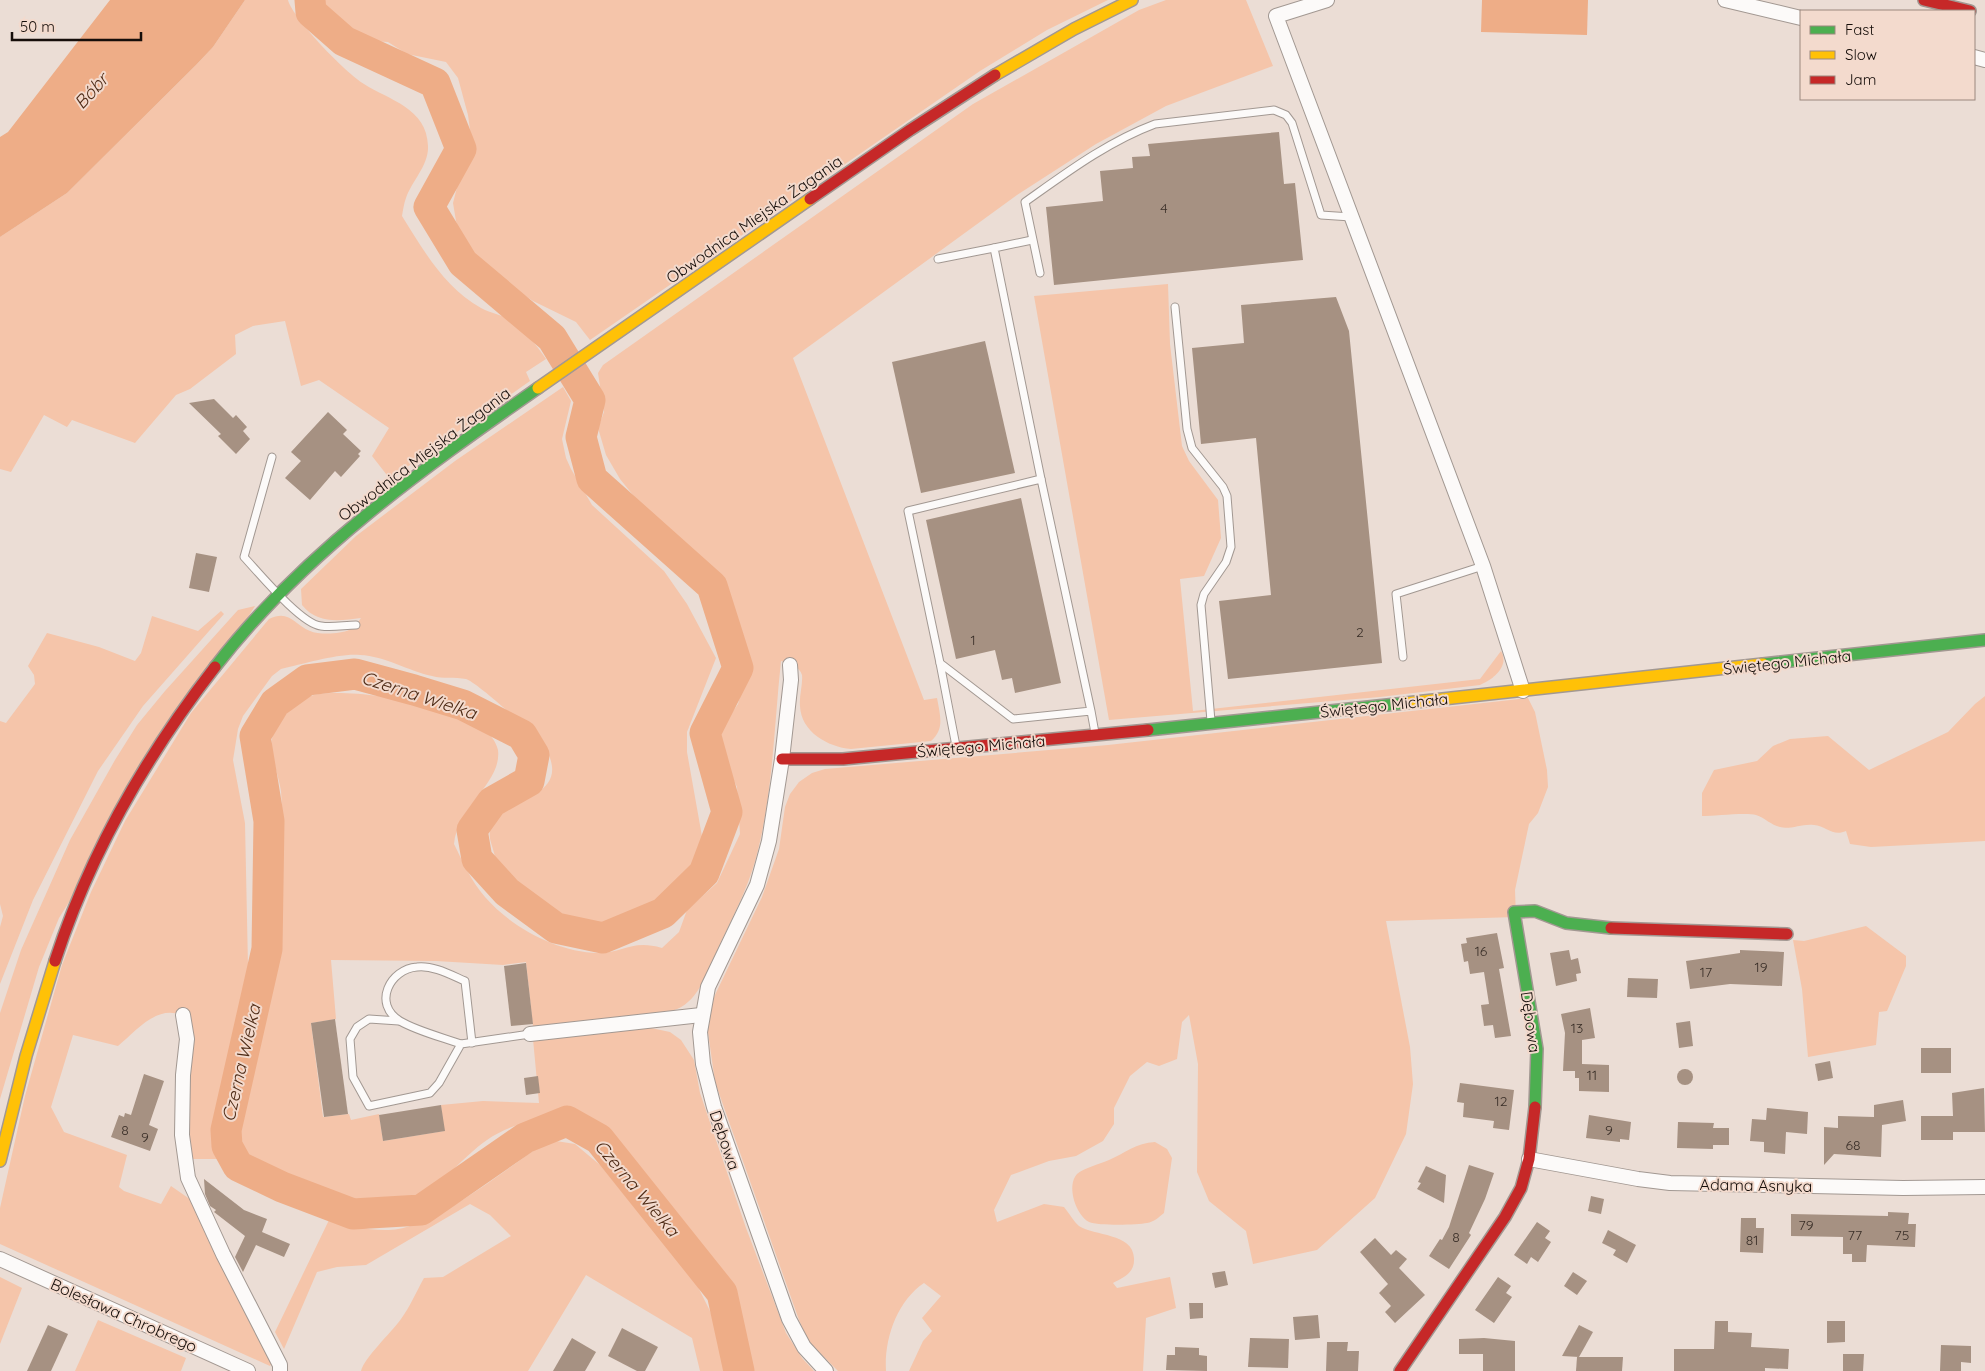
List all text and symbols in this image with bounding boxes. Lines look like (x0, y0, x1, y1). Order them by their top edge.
scale bar (12, 10, 141, 42)
legend (1800, 10, 1975, 100)
text: 50 m (20, 17, 55, 36)
text: Fast (1845, 20, 1874, 39)
text: Slow (1845, 45, 1877, 64)
water label: Bóbr (69, 67, 114, 114)
text: Jam (1845, 70, 1876, 89)
street label: Obwodnica Miejska Żagania (662, 150, 846, 288)
house number: 4 (1160, 199, 1168, 217)
street label: Obwodnica Miejska Żagania (334, 383, 514, 525)
house number: 2 (1356, 623, 1364, 641)
house number: 1 (970, 631, 976, 649)
street label: Świętego Michała (1722, 645, 1852, 679)
water label: Czerna Wielka (359, 666, 480, 725)
street label: Świętego Michała (1319, 688, 1449, 722)
street label: Świętego Michała (916, 730, 1046, 762)
house number: 16 (1475, 942, 1488, 960)
house number: 19 (1755, 958, 1768, 976)
house number: 17 (1700, 963, 1712, 981)
street label: Dębowa (1517, 990, 1545, 1054)
water label: Czerna Wielka (216, 1001, 266, 1124)
house number: 13 (1571, 1019, 1583, 1037)
house number: 11 (1587, 1066, 1597, 1084)
house number: 12 (1495, 1092, 1508, 1110)
street label: Dębowa (705, 1108, 745, 1172)
house number: 8 (121, 1121, 129, 1139)
house number: 9 (1605, 1121, 1613, 1139)
house number: 9 (141, 1128, 149, 1146)
water label: Czerna Wielka (590, 1135, 685, 1242)
house number: 68 (1845, 1136, 1861, 1154)
street label: Adama Asnyka (1699, 1174, 1813, 1196)
house number: 79 (1799, 1216, 1814, 1234)
house number: 77 (1848, 1226, 1862, 1244)
house number: 75 (1895, 1226, 1909, 1244)
house number: 8 (1452, 1228, 1460, 1246)
house number: 81 (1746, 1231, 1758, 1249)
street label: Bolesława Chrobrego (48, 1274, 200, 1356)

